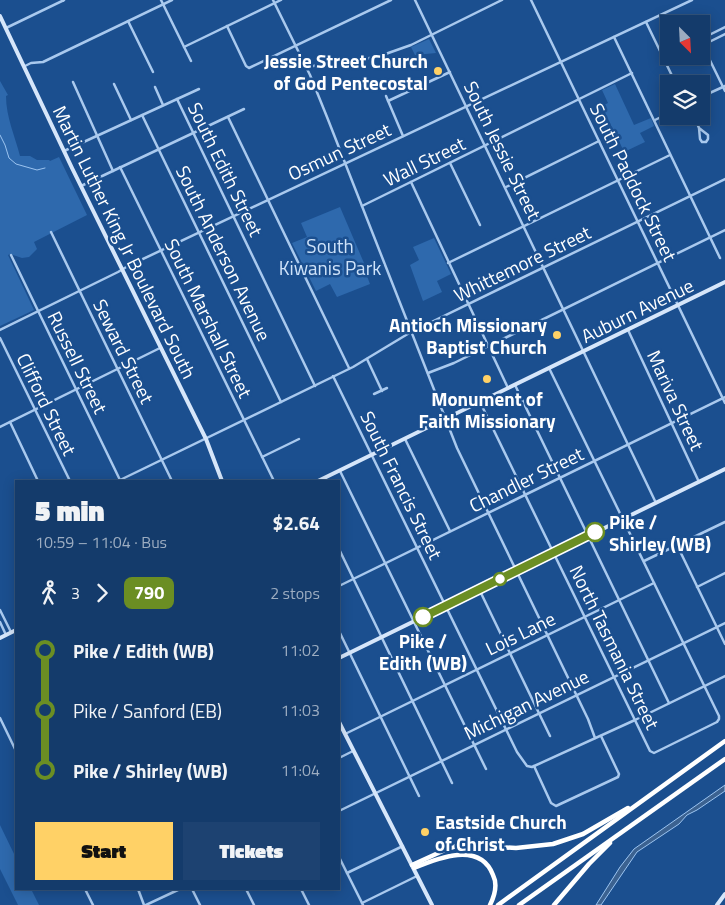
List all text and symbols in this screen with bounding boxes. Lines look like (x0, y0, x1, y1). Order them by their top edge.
north arrow (660, 15, 710, 65)
map controls (660, 15, 710, 125)
place label: Jessie Street Church of God Pentecostal (264, 46, 428, 97)
marker: Jessie Street Church of God Pentecostal (432, 65, 444, 77)
button: layers (660, 75, 710, 125)
street label: South Jessie Street (457, 76, 549, 225)
street label: South Edith Street (181, 97, 271, 241)
street label: South Paddock Street (583, 98, 685, 266)
street label: Martin Luther King Jr Boulevard South (46, 100, 204, 384)
street label: Osmun Street (283, 114, 396, 188)
street label: Wall Street (378, 129, 470, 193)
street label: South Anderson Avenue (169, 160, 279, 346)
street label: Whittemore Street (449, 217, 596, 309)
park label: South Kiwanis Park (279, 231, 381, 282)
street label: South Marshall Street (158, 233, 260, 403)
street label: Auburn Avenue (576, 270, 698, 350)
street label: Seward Street (86, 294, 162, 409)
street label: Russell Street (41, 306, 115, 419)
place label: Antioch Missionary Baptist Church (389, 310, 547, 361)
marker: Antioch Missionary Baptist Church (551, 329, 563, 341)
street label: Mariva Street (640, 345, 712, 455)
street label: Clifford Street (10, 348, 84, 460)
marker: Monument of Faith Missionary (481, 373, 493, 385)
place label: Monument of Faith Missionary (419, 384, 556, 435)
street label: South Francis Street (354, 406, 451, 564)
street label: Chandler Street (464, 439, 588, 519)
text: 5 min (35, 489, 105, 532)
place label: Pike / Shirley (WB) (609, 507, 711, 558)
text: $2.64 (273, 508, 320, 537)
marker: Pike / Shirley (WB) (585, 522, 605, 542)
text: 10:59 – 11:04 · Bus (35, 530, 167, 554)
street label: North Tasmania Street (563, 560, 668, 734)
unlabelled marker (493, 572, 507, 586)
icon: walk (35, 579, 63, 607)
icon: forward (88, 579, 116, 607)
text: 790 (134, 579, 164, 606)
text: 3 (71, 581, 80, 605)
text: 2 stops (270, 581, 320, 605)
street label: Lois Lane (480, 604, 560, 662)
marker: Pike / Edith (WB) (413, 607, 433, 627)
place label: Pike / Edith (WB) (379, 626, 467, 677)
text: Pike / Edith (WB) (73, 636, 214, 665)
text: 11:02 (281, 638, 320, 662)
street label: Michigan Avenue (459, 661, 593, 747)
text: Pike / Sanford (EB) (73, 696, 222, 725)
text: 11:03 (281, 698, 320, 722)
text: Pike / Shirley (WB) (73, 756, 228, 785)
text: 11:04 (281, 758, 320, 782)
place label: Eastside Church of Christ (435, 807, 567, 858)
button: Start (35, 822, 173, 880)
button: Tickets (183, 822, 320, 880)
marker: Eastside Church of Christ (419, 826, 431, 838)

